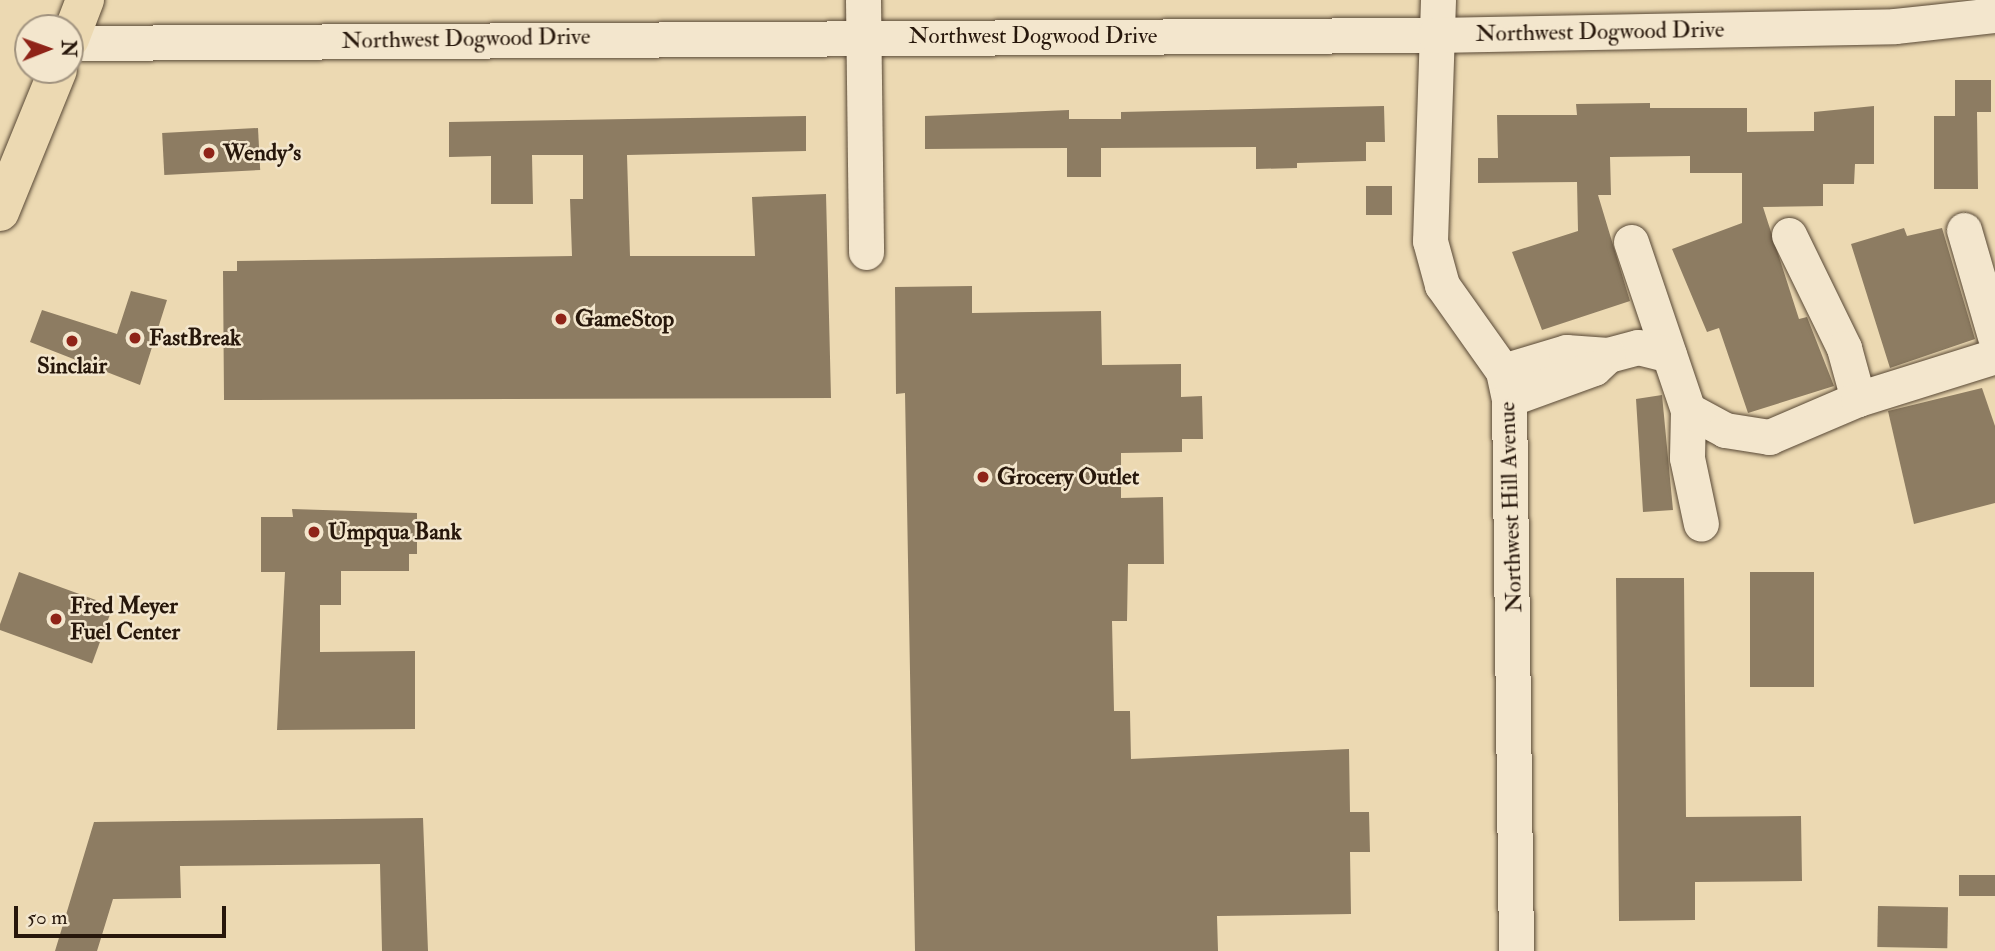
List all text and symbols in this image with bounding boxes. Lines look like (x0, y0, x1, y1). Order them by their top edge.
north arrow (14, 14, 84, 84)
street label: Northwest Dogwood Drive (1475, 16, 1725, 48)
street label: Northwest Dogwood Drive (909, 22, 1157, 50)
street label: Northwest Dogwood Drive (341, 23, 591, 55)
text: N (56, 40, 80, 57)
place label: Wendy's (223, 139, 301, 167)
marker: Wendy's (201, 145, 217, 161)
place label: GameStop (575, 305, 674, 333)
marker: GameStop (553, 311, 569, 327)
place label: FastBreak (149, 324, 241, 352)
marker: FastBreak (127, 330, 143, 346)
marker: Sinclair (64, 333, 80, 349)
place label: Sinclair (37, 352, 107, 380)
street label: Northwest Hill Avenue (1494, 401, 1528, 613)
place label: Grocery Outlet (997, 463, 1139, 491)
marker: Grocery Outlet (975, 469, 991, 485)
place label: Umpqua Bank (328, 518, 462, 546)
marker: Umpqua Bank (306, 524, 322, 540)
place label: Fred Meyer Fuel Center (70, 592, 180, 646)
marker: Fred Meyer Fuel Center (48, 611, 64, 627)
scale bar (18, 892, 229, 936)
text: 50 m (27, 904, 68, 931)

